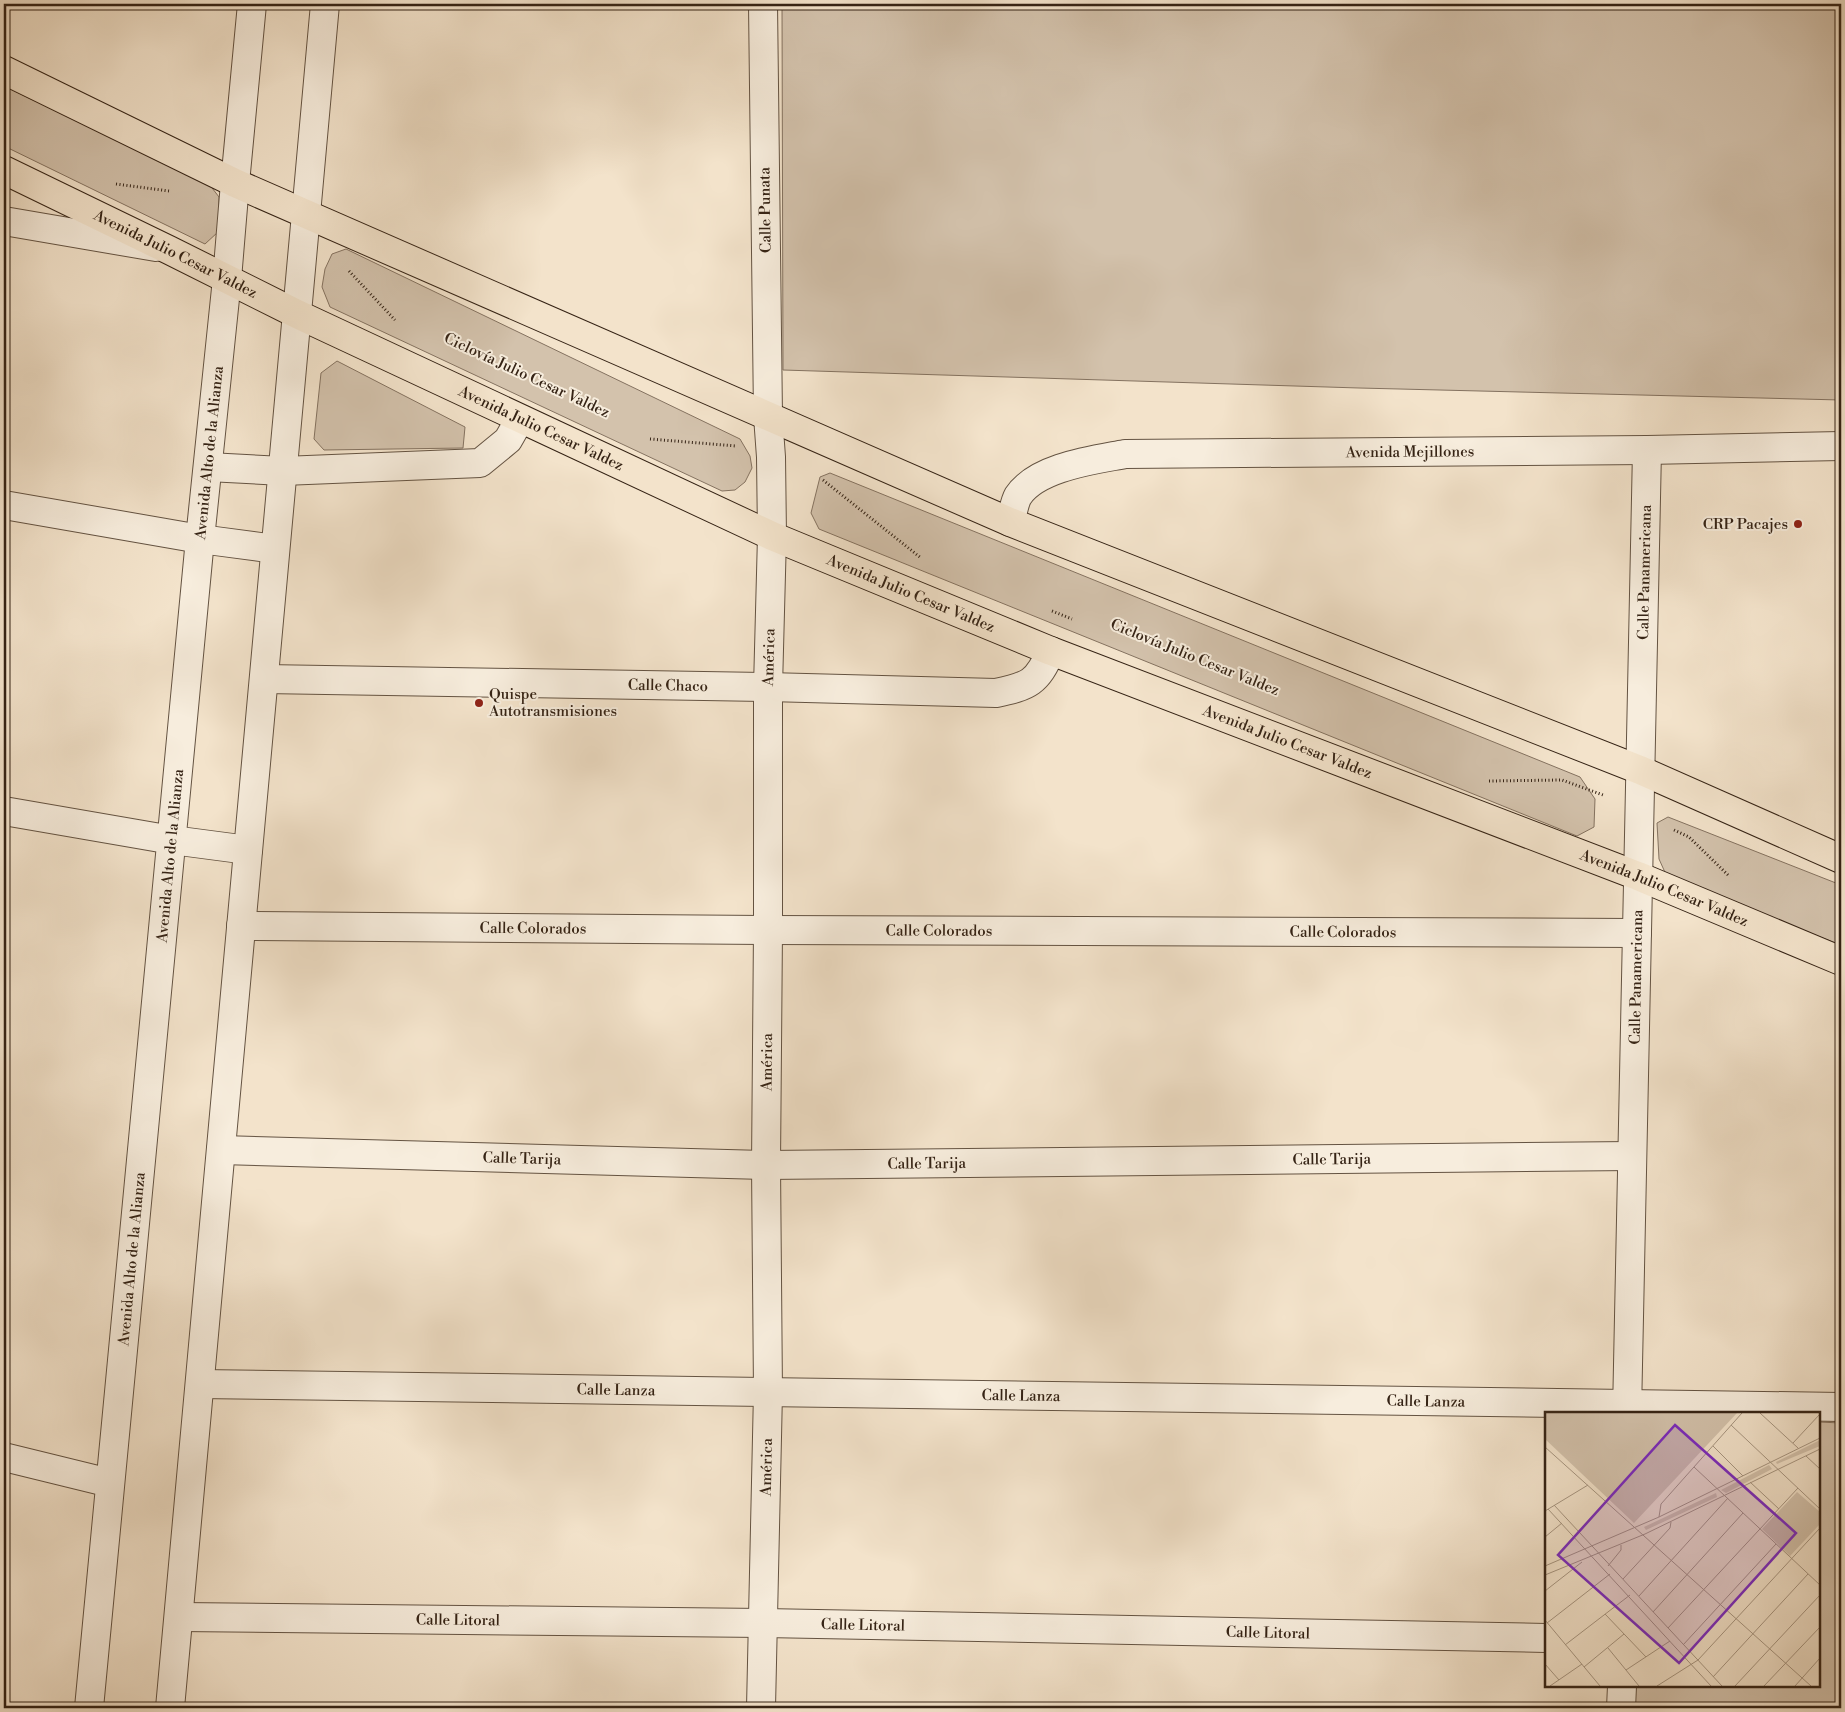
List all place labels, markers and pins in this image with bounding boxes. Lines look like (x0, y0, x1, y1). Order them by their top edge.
place label: CRP Pacajes (1703, 515, 1788, 534)
marker: CRP Pacajes (1792, 518, 1804, 530)
place label: Quispe Autotransmisiones (488, 685, 617, 721)
marker: Quispe Autotransmisiones (473, 697, 485, 709)

